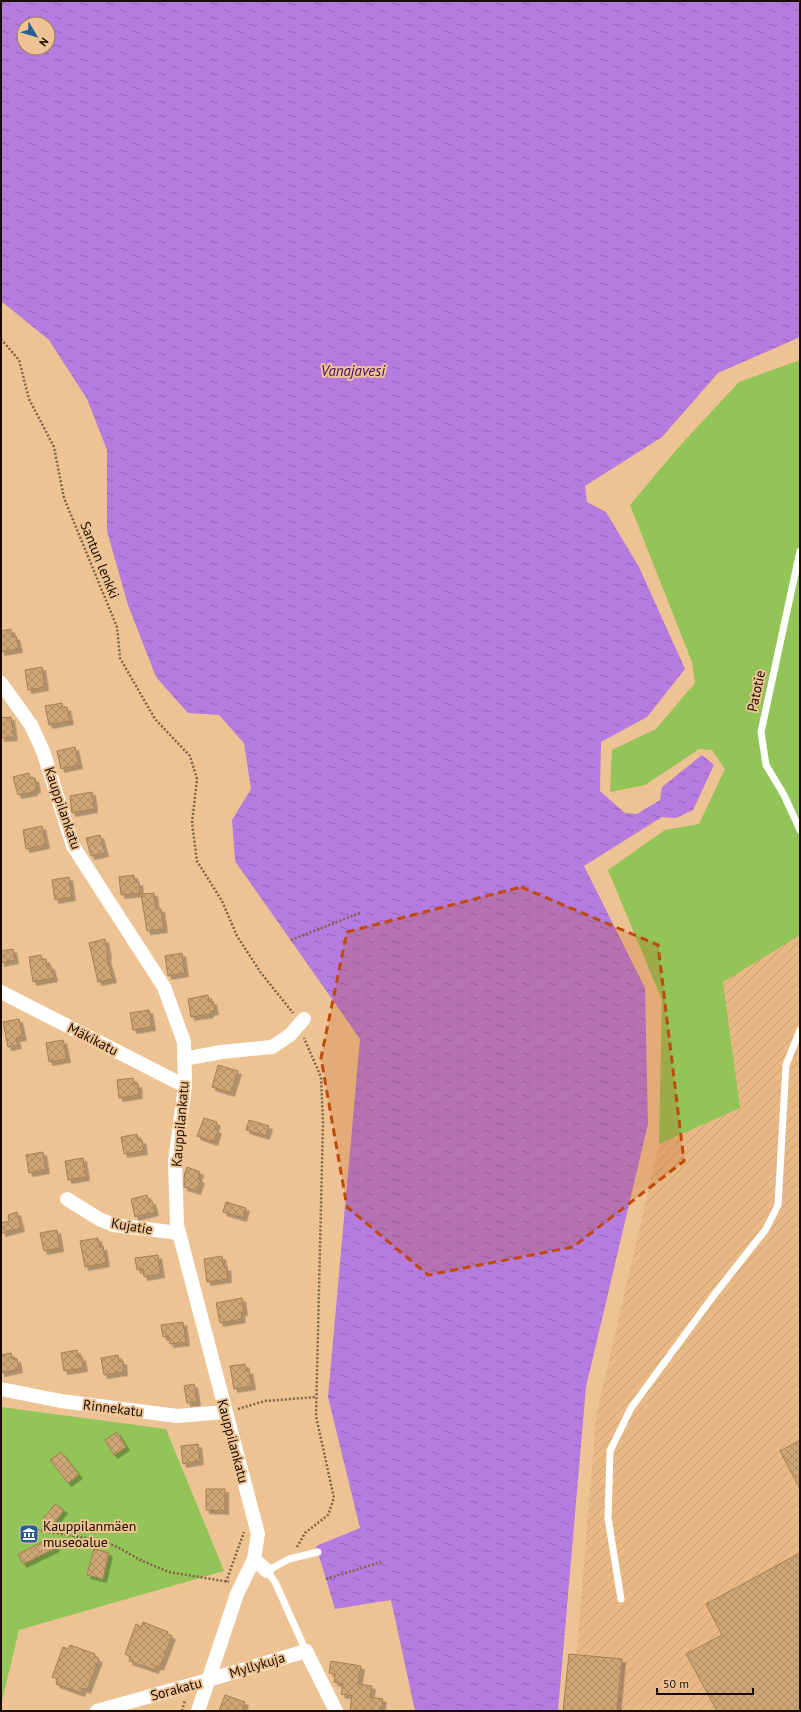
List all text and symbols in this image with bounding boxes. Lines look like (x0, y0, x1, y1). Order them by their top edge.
north arrow (16, 16, 56, 56)
text: N (36, 35, 52, 49)
water label: Vanajavesi (321, 361, 386, 380)
street label: Santun lenkki (76, 519, 124, 601)
street label: Patotie (743, 669, 769, 713)
street label: Kauppilankatu (40, 764, 86, 852)
street label: Mäkikatu (65, 1019, 121, 1059)
street label: Kauppilankatu (167, 1080, 193, 1168)
street label: Kujatie (110, 1213, 154, 1239)
street label: Rinnekatu (82, 1395, 144, 1421)
street label: Kauppilankatu (213, 1397, 253, 1485)
place label: Kauppilanmäen museoalue (43, 1517, 136, 1551)
museum icon: Kauppilanmäen museoalue (18, 1523, 40, 1545)
street label: Myllykuja (227, 1648, 287, 1682)
scale bar (657, 1670, 753, 1696)
street label: Sorakatu (148, 1674, 204, 1704)
text: 50 m (663, 1676, 689, 1691)

